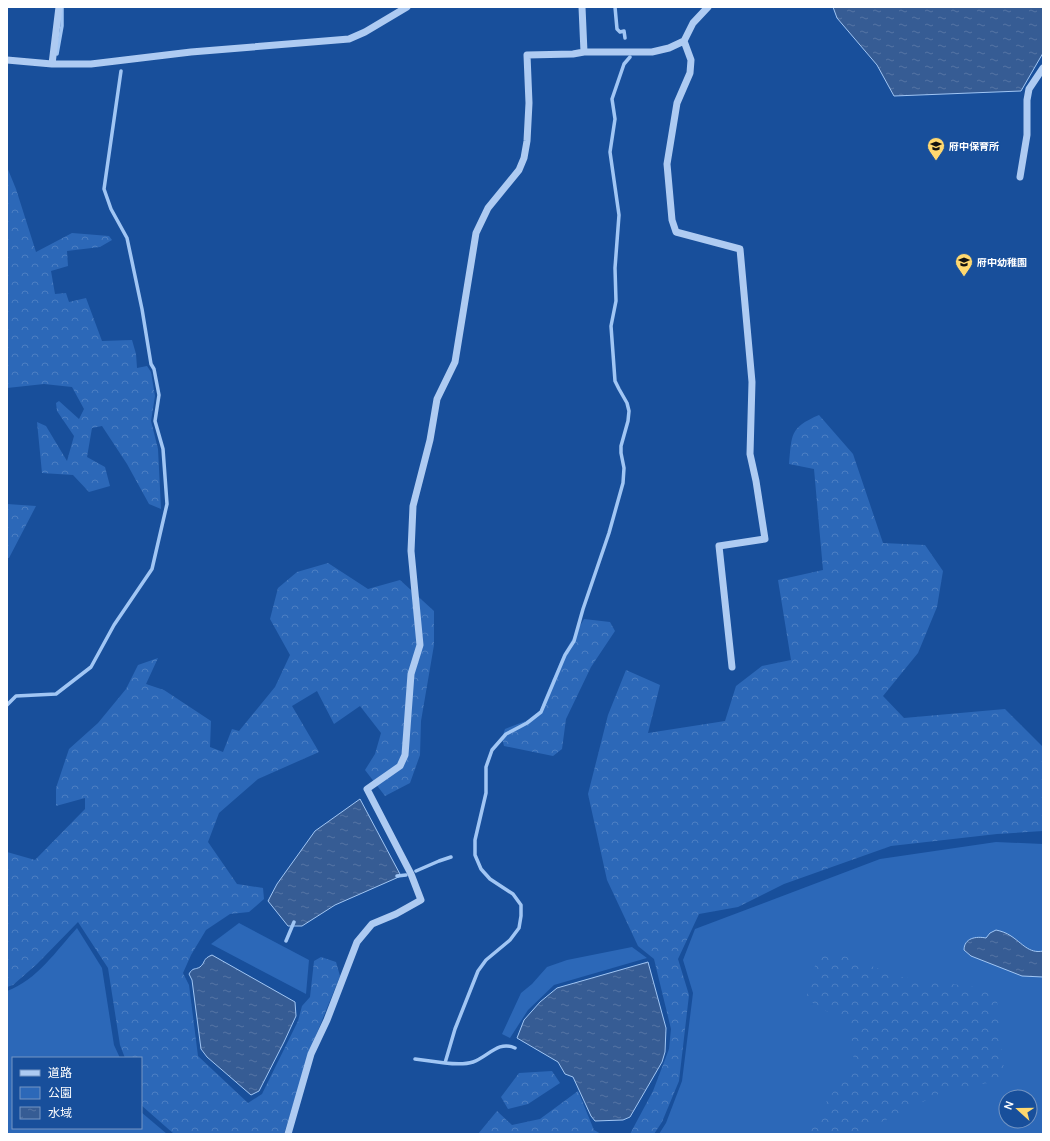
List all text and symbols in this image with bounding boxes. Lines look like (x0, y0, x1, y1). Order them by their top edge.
school or university icon: 府中保育所 (926, 136, 946, 161)
place label: 府中保育所 (949, 139, 999, 153)
school or university icon: 府中幼稚園 (954, 252, 974, 277)
place label: 府中幼稚園 (977, 255, 1027, 269)
legend (12, 1057, 142, 1129)
text: 道路 (48, 1064, 72, 1081)
text: 公園 (48, 1084, 72, 1101)
north arrow (998, 1089, 1038, 1129)
text: N (1000, 1099, 1017, 1112)
text: 水域 (48, 1104, 72, 1121)

